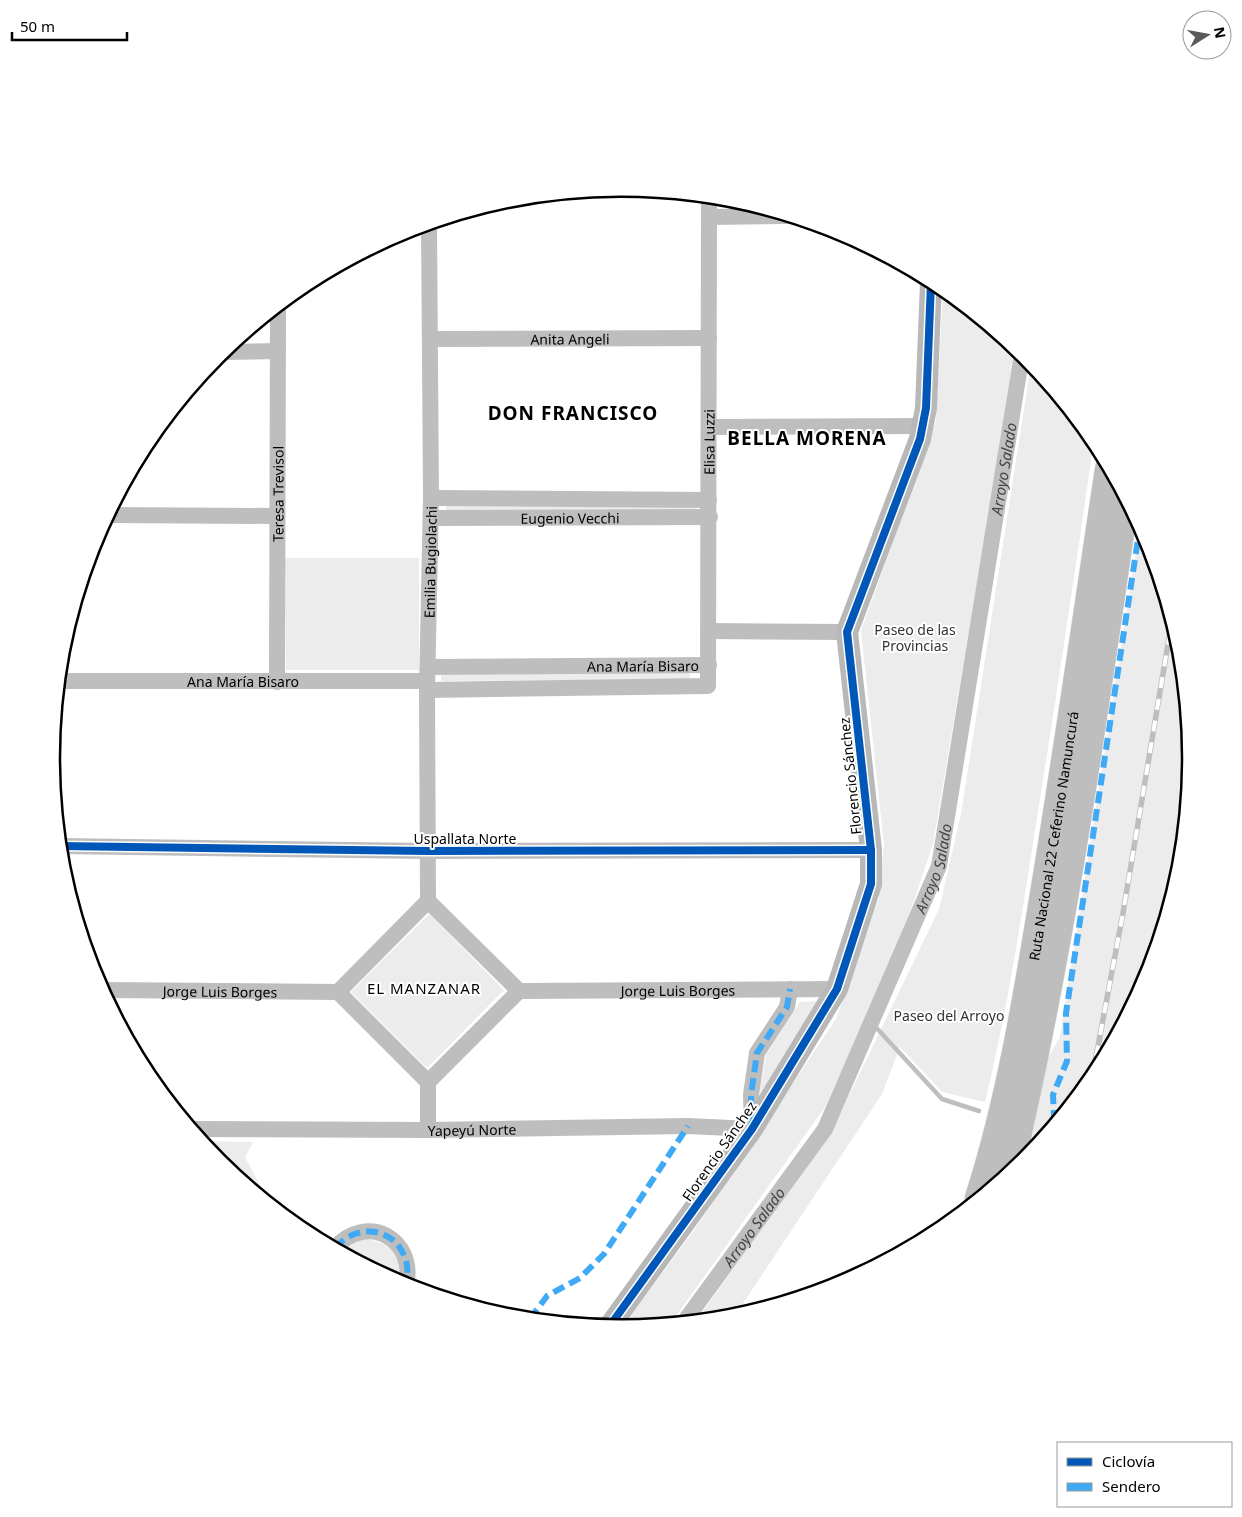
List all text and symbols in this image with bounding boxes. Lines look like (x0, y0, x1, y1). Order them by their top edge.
scale bar (12, 10, 128, 42)
north arrow (1182, 10, 1232, 60)
text: 50 m (20, 16, 55, 36)
text: N (1210, 25, 1231, 40)
street label: Anita Angeli (530, 329, 610, 348)
district label: DON FRANCISCO (488, 400, 658, 426)
street label: Elisa Luzzi (699, 409, 718, 475)
water label: Arroyo Salado (986, 421, 1021, 517)
district label: BELLA MORENA (727, 425, 887, 451)
street label: Teresa Trevisol (268, 446, 287, 542)
street label: Emilia Bugiolachi (419, 506, 440, 618)
street label: Eugenio Vecchi (520, 508, 620, 527)
park label: Paseo de las Provincias (874, 620, 956, 655)
street label: Ana María Bisaro (587, 656, 699, 675)
street label: Ana María Bisaro (187, 672, 299, 691)
street label: Ruta Nacional 22 Ceferino Namuncurá (1024, 710, 1082, 962)
street label: Florencio Sánchez (834, 716, 866, 836)
water label: Arroyo Salado (909, 822, 956, 917)
street label: Uspallata Norte (414, 829, 517, 848)
district label: EL MANZANAR (367, 978, 481, 998)
street label: Jorge Luis Borges (619, 980, 736, 1000)
street label: Jorge Luis Borges (161, 981, 278, 1001)
park label: Paseo del Arroyo (894, 1006, 1004, 1025)
street label: Florencio Sánchez (677, 1097, 761, 1205)
street label: Yapeyú Norte (428, 1119, 517, 1140)
water label: Arroyo Salado (717, 1183, 789, 1271)
legend (1057, 1442, 1232, 1507)
text: Ciclovía (1102, 1451, 1155, 1471)
text: Sendero (1102, 1476, 1161, 1496)

